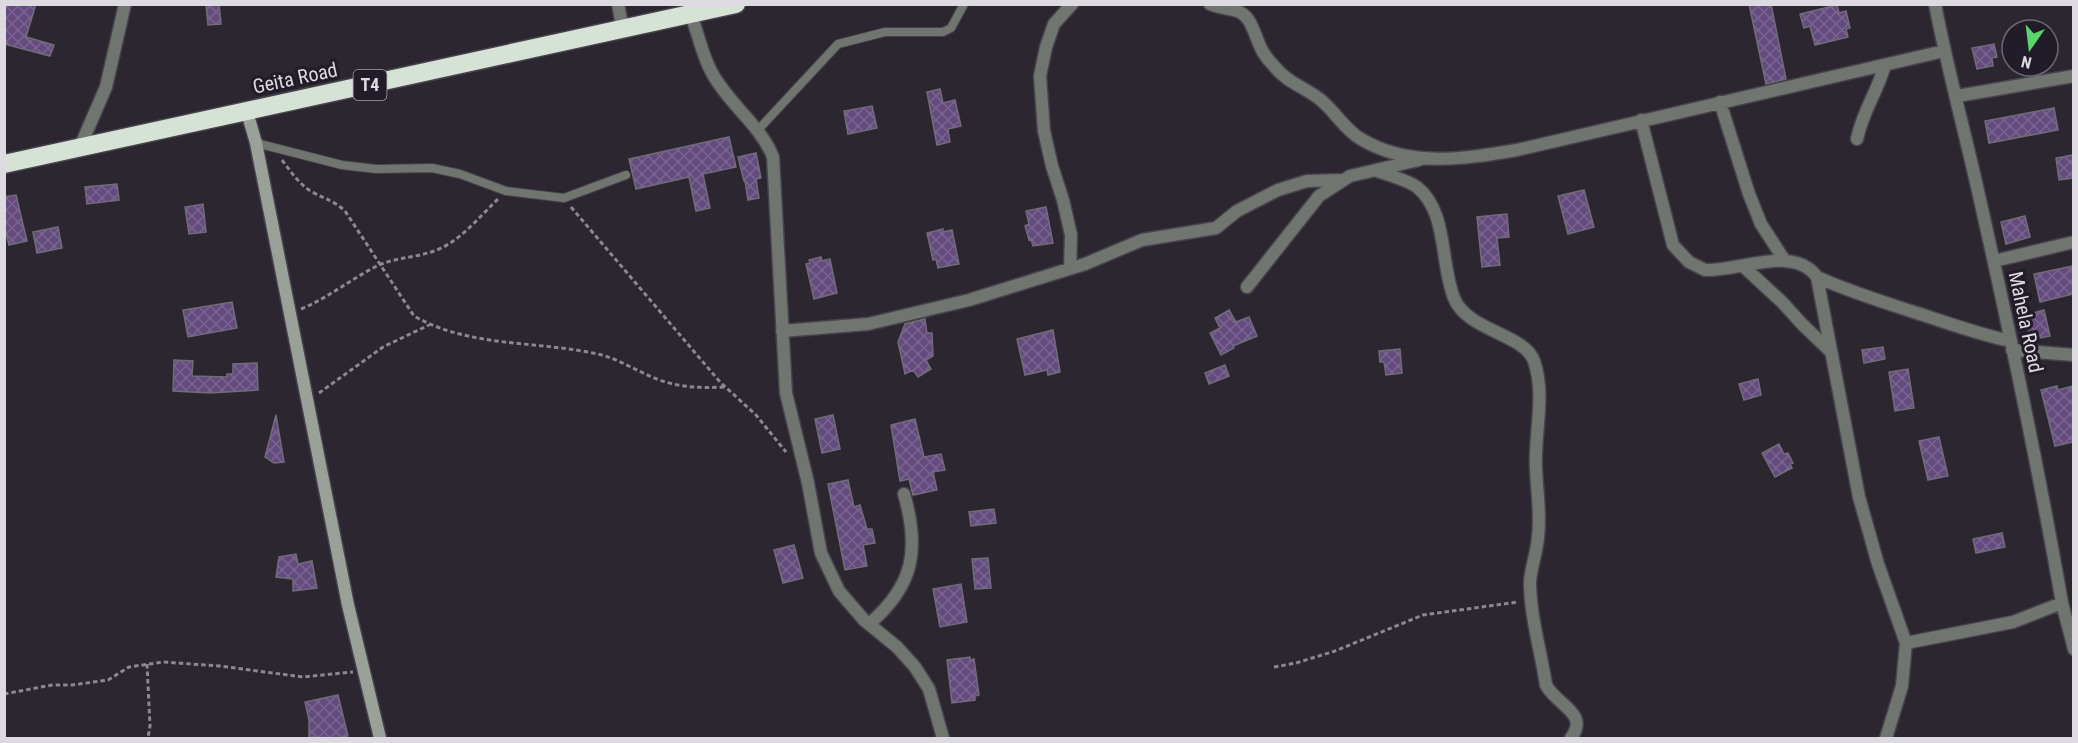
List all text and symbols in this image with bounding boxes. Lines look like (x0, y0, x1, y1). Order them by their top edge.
north arrow (2000, 18, 2060, 78)
text: N (2019, 52, 2034, 72)
street label: Geita Road (250, 57, 340, 99)
road number: T4 (354, 70, 386, 100)
street label: Mahela Road (2004, 269, 2048, 375)

